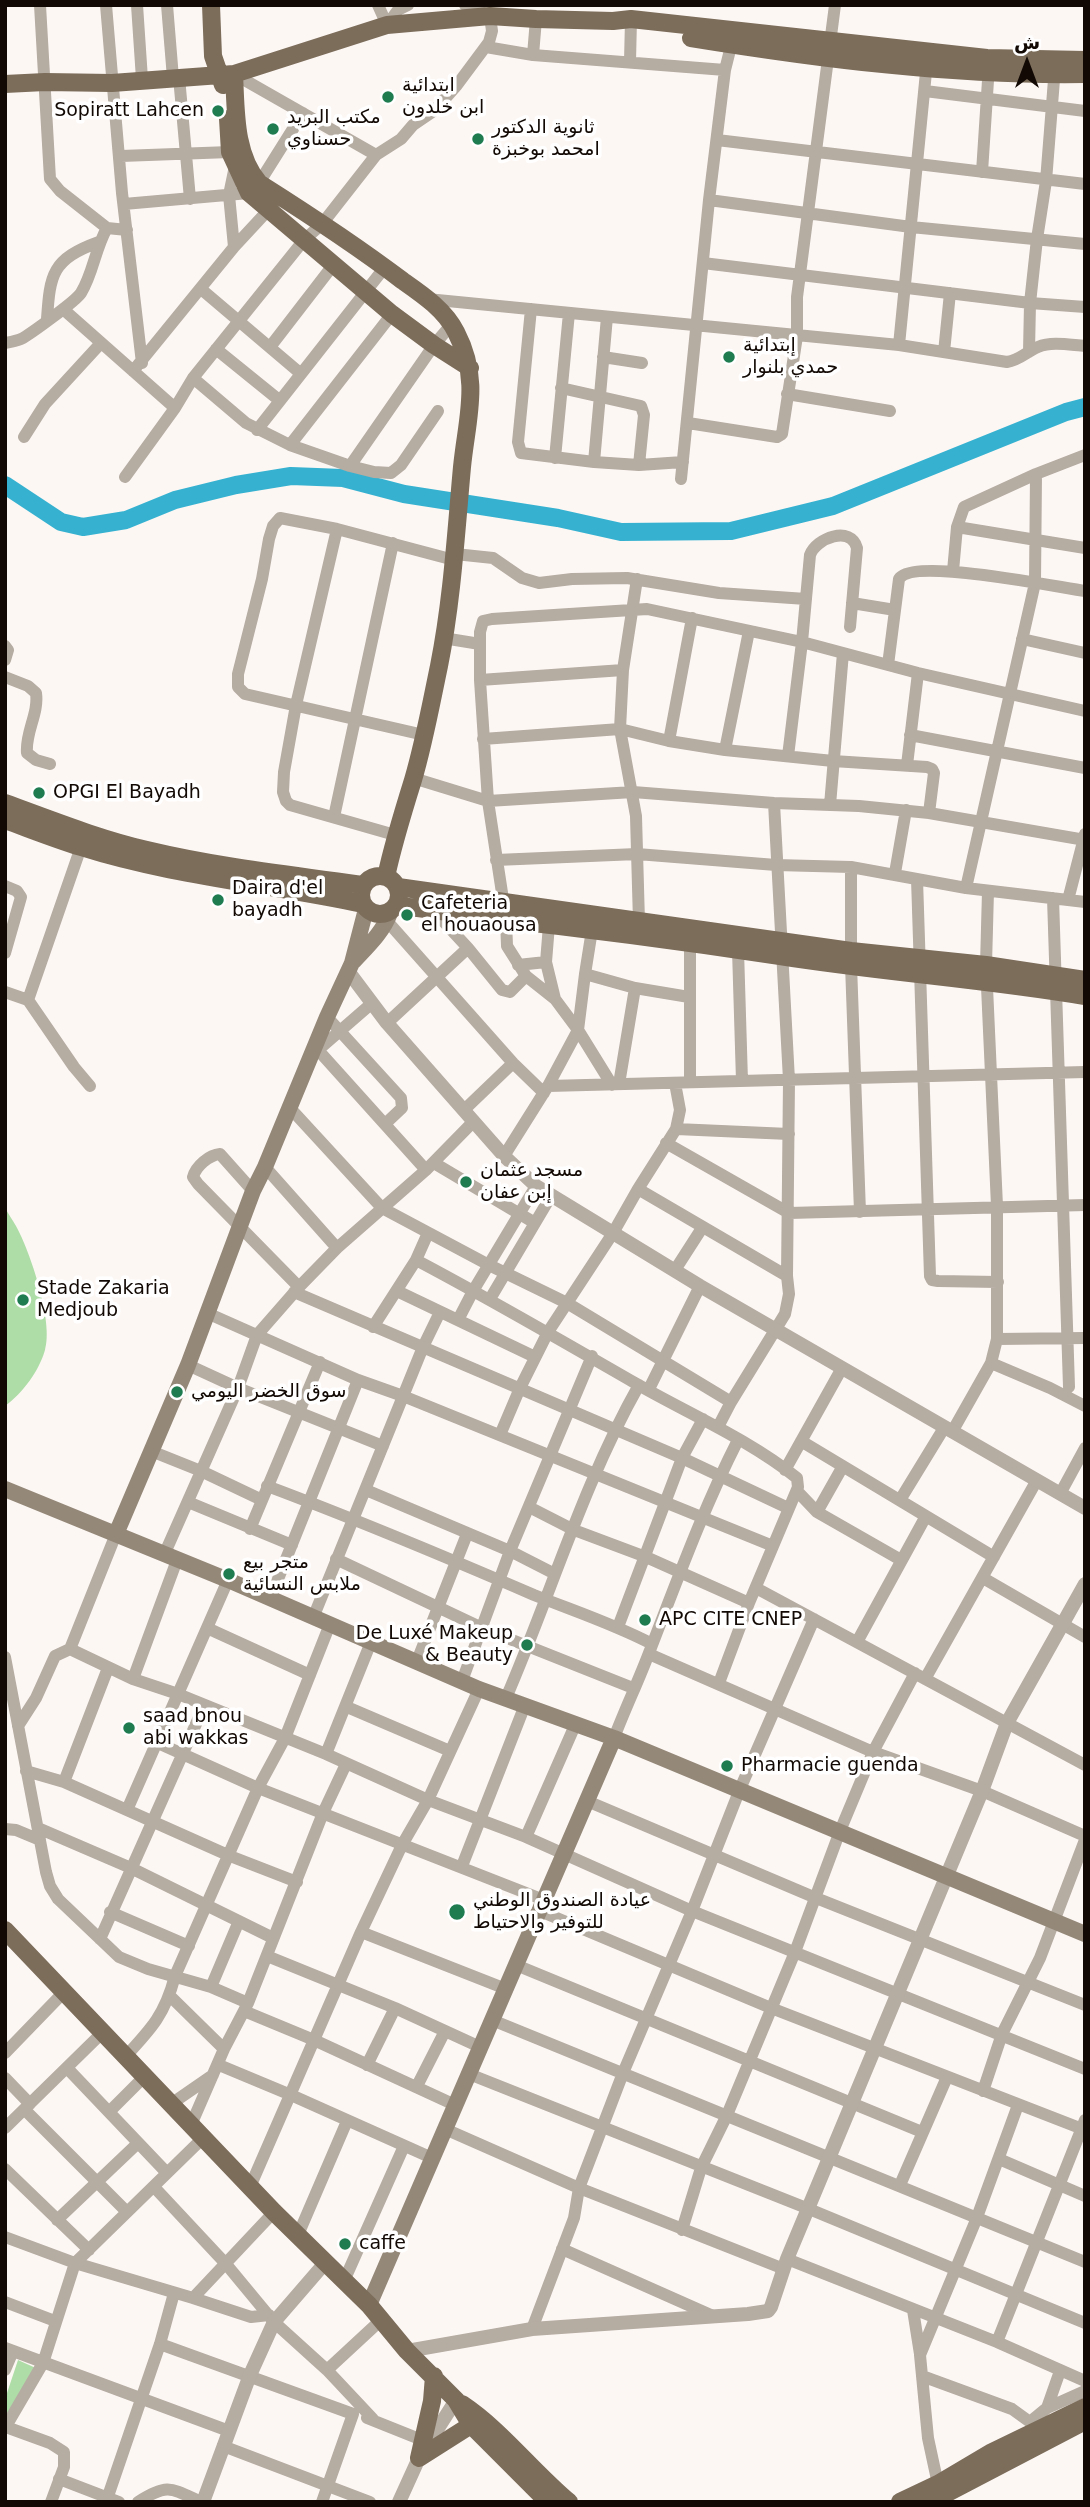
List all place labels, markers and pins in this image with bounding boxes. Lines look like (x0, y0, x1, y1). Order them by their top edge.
place label: ابتدائية ابن خلدون (402, 75, 484, 119)
marker: ابتدائية ابن خلدون (380, 89, 396, 105)
place label: Sopiratt Lahcen (54, 100, 204, 122)
marker: Sopiratt Lahcen (210, 103, 226, 119)
place label: مكتب البريد حسناوي (287, 107, 381, 151)
place label: ثانوية الدكتور امحمد بوخبزة (492, 117, 600, 161)
marker: مكتب البريد حسناوي (265, 121, 281, 137)
marker: ثانوية الدكتور امحمد بوخبزة (470, 131, 486, 147)
place label: إبتدائية حمدي بلنوار (743, 335, 838, 379)
marker: إبتدائية حمدي بلنوار (721, 349, 737, 365)
place label: OPGI El Bayadh (53, 782, 201, 804)
marker: OPGI El Bayadh (31, 785, 47, 801)
place label: Daira d'el bayadh (232, 878, 323, 922)
marker: Daira d'el bayadh (210, 892, 226, 908)
place label: Cafeteria el houaousa (421, 893, 537, 937)
marker: Cafeteria el houaousa (399, 907, 415, 923)
place label: مسجد عثمان إبن عفان (480, 1160, 583, 1204)
marker: مسجد عثمان إبن عفان (458, 1174, 474, 1190)
place label: Stade Zakaria Medjoub (37, 1278, 170, 1322)
marker: Stade Zakaria Medjoub (15, 1292, 31, 1308)
place label: سوق الخضر اليومي (191, 1381, 346, 1403)
marker: سوق الخضر اليومي (169, 1384, 185, 1400)
place label: متجر بيع ملابس النسائية (243, 1552, 361, 1596)
marker: متجر بيع ملابس النسائية (221, 1566, 237, 1582)
place label: APC CITE CNEP (659, 1609, 802, 1631)
marker: APC CITE CNEP (637, 1612, 653, 1628)
place label: De Luxé Makeup & Beauty (356, 1623, 513, 1667)
marker: De Luxé Makeup & Beauty (519, 1637, 535, 1653)
place label: saad bnou abi wakkas (143, 1706, 248, 1750)
marker: saad bnou abi wakkas (121, 1720, 137, 1736)
place label: Pharmacie guenda (741, 1755, 919, 1777)
marker: Pharmacie guenda (719, 1758, 735, 1774)
place label: عيادة الصندوق الوطني للتوفير والاحتياط (473, 1890, 651, 1934)
marker: عيادة الصندوق الوطني للتوفير والاحتياط (447, 1902, 467, 1922)
place label: caffe (359, 2233, 406, 2255)
marker: caffe (337, 2236, 353, 2252)

